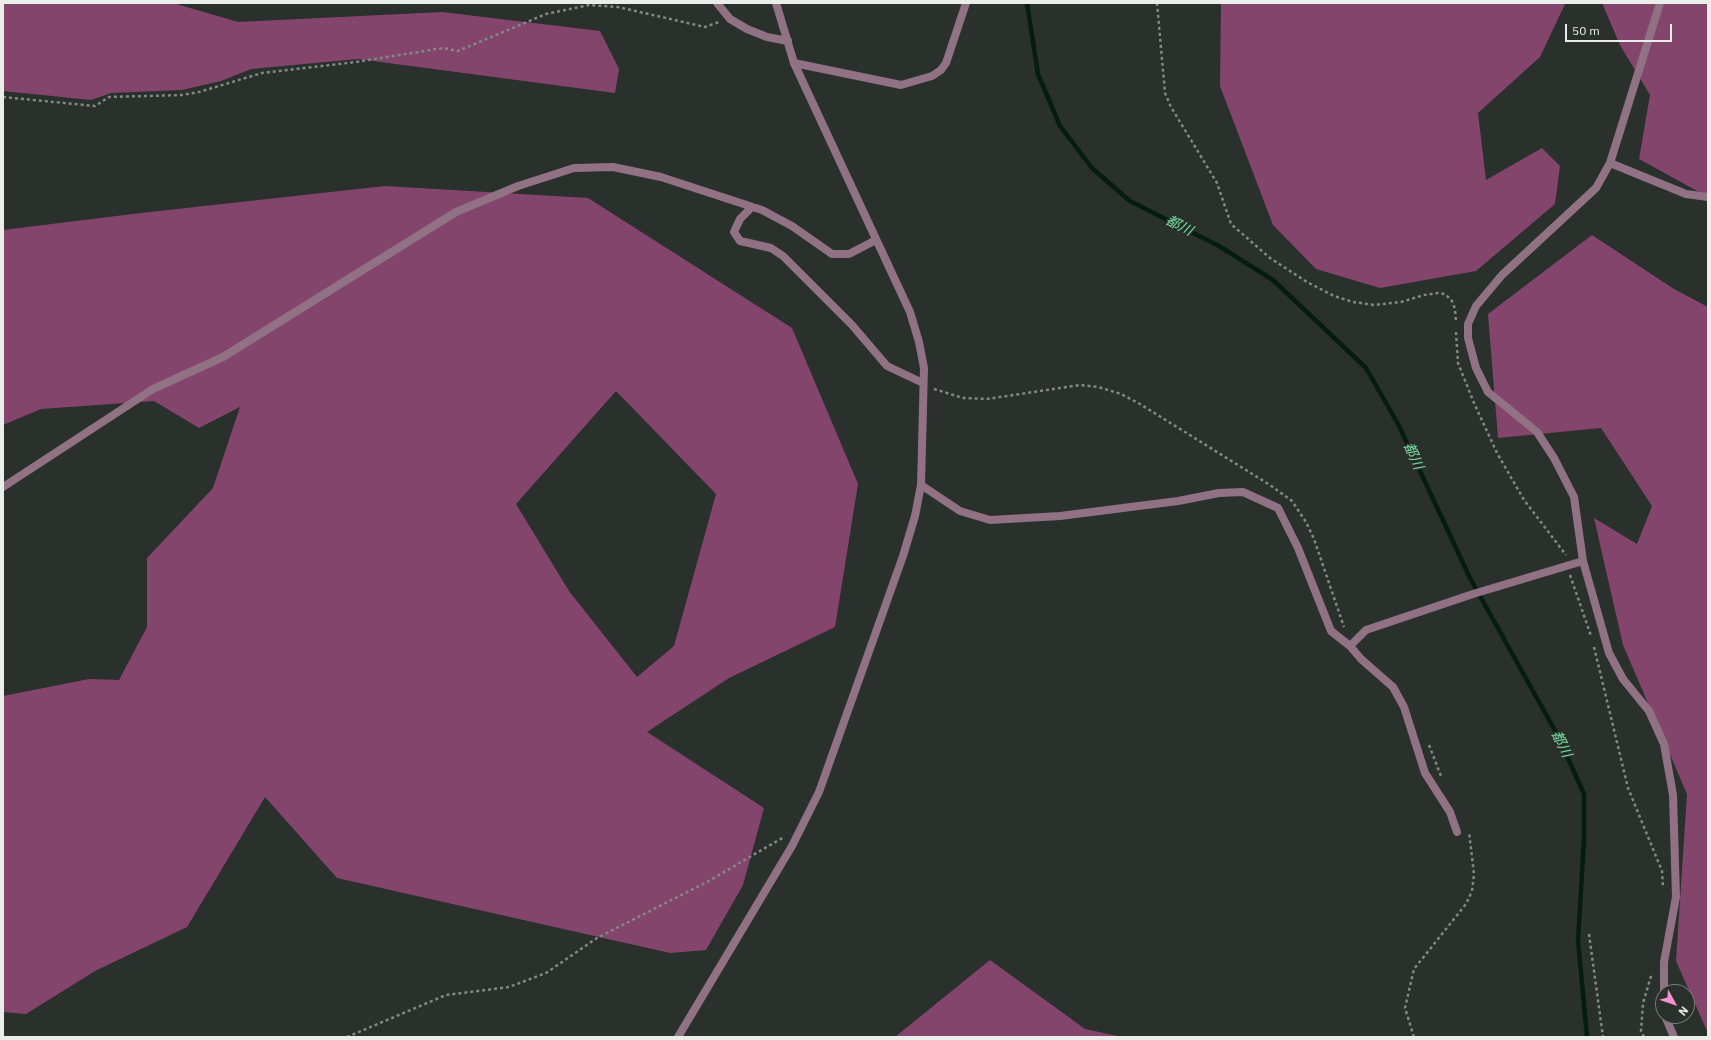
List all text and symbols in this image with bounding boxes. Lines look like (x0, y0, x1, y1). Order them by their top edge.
scale bar (1567, 16, 1674, 42)
text: 50 m (1572, 23, 1600, 38)
water label: 都川 (1163, 212, 1195, 240)
water label: 都川 (1399, 440, 1427, 472)
water label: 都川 (1547, 728, 1575, 760)
north arrow (1655, 984, 1695, 1024)
text: N (1676, 1004, 1691, 1019)

